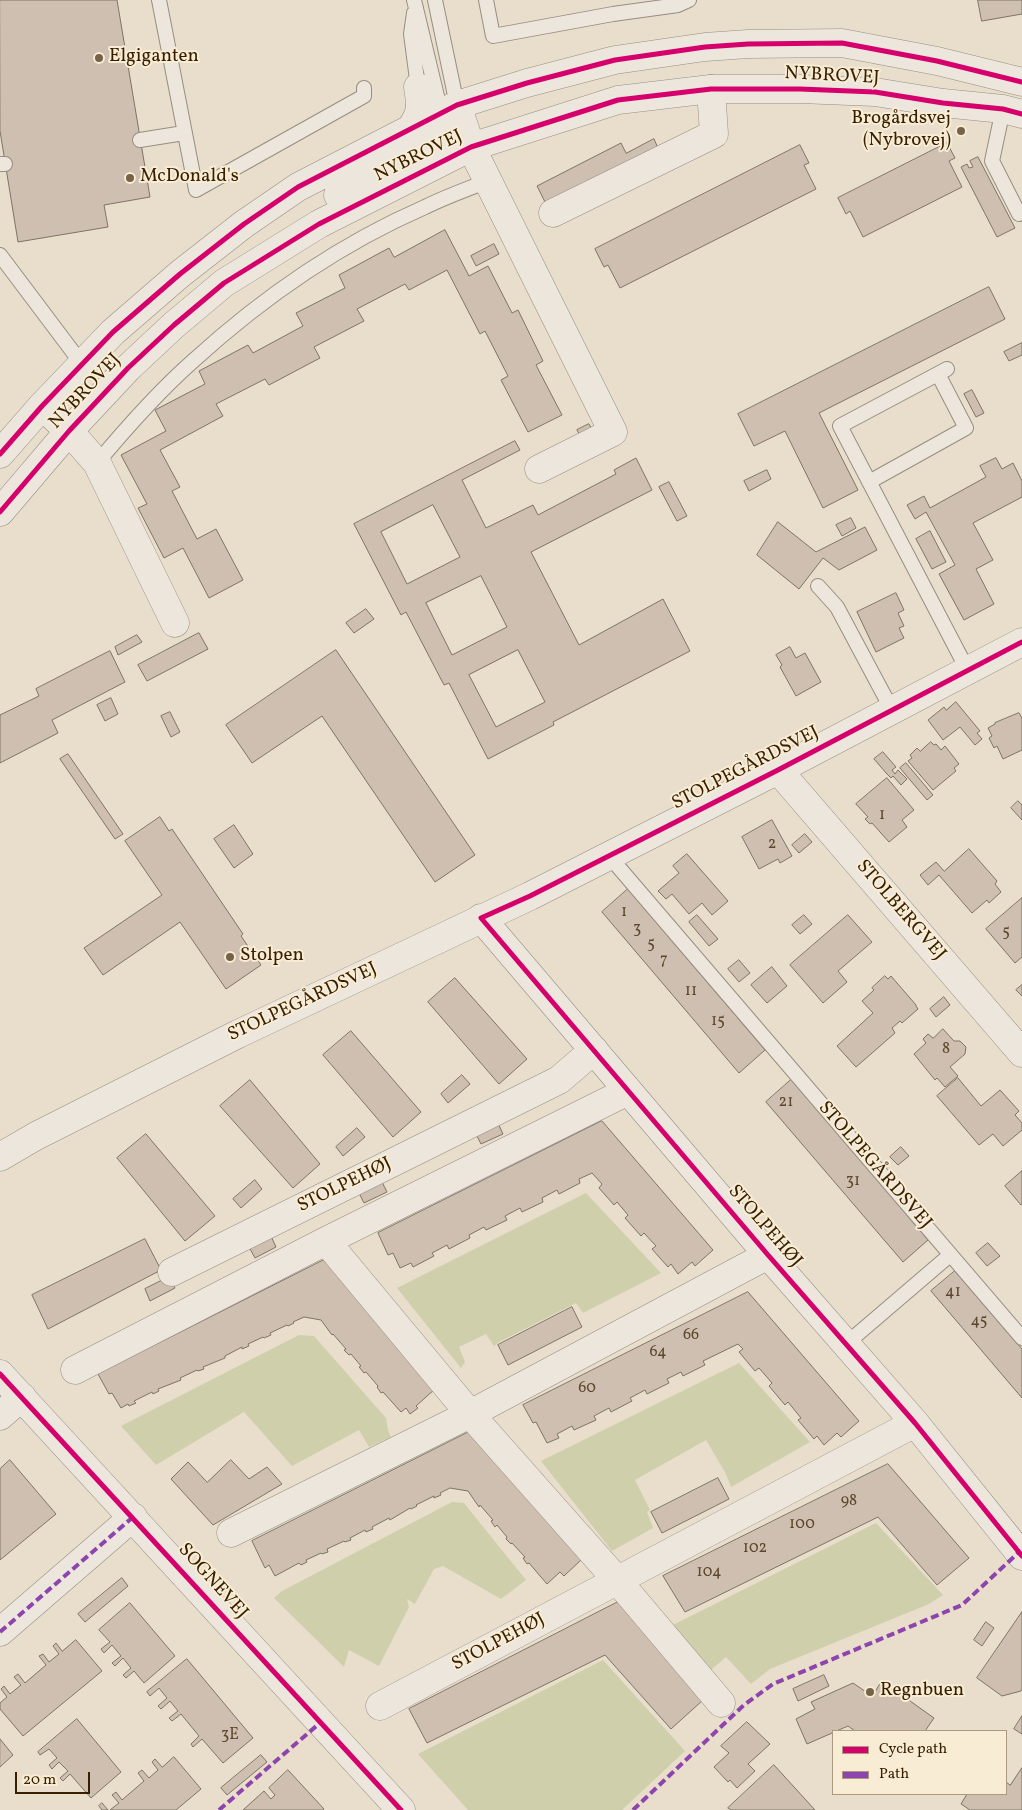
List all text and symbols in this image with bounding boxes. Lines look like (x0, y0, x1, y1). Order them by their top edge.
place label: Elgiganten (109, 47, 199, 69)
marker: Elgiganten (93, 52, 105, 64)
street label: NYBROVEJ (784, 63, 880, 91)
place label: Brogårdsvej (Nybrovej) (851, 109, 951, 153)
marker: Brogårdsvej (Nybrovej) (955, 125, 967, 137)
street label: NYBROVEJ (371, 126, 467, 188)
place label: McDonald's (140, 167, 239, 189)
marker: McDonald's (124, 172, 136, 184)
street label: NYBROVEJ (45, 349, 127, 435)
street label: STOLPEGÅRDSVEJ (669, 722, 823, 816)
house number: 1 (879, 806, 885, 826)
house number: 2 (768, 835, 776, 855)
street label: STOLBERGVEJ (850, 856, 950, 966)
house number: 1 (621, 903, 627, 923)
house number: 3 (633, 920, 641, 940)
house number: 5 (1002, 923, 1010, 943)
house number: 5 (647, 935, 655, 955)
place label: Stolpen (240, 946, 304, 968)
marker: Stolpen (224, 951, 236, 963)
house number: 7 (660, 951, 668, 971)
street label: STOLPEGÅRDSVEJ (225, 958, 381, 1048)
house number: 11 (685, 982, 697, 1002)
house number: 15 (711, 1012, 725, 1032)
house number: 8 (942, 1040, 950, 1060)
house number: 21 (779, 1093, 793, 1113)
street label: STOLPEGÅRDSVEJ (812, 1097, 936, 1235)
street label: STOLPEHØJ (294, 1153, 396, 1219)
house number: 31 (846, 1172, 860, 1192)
street label: STOLPEHØJ (722, 1181, 806, 1273)
house number: 41 (945, 1283, 961, 1303)
house number: 45 (971, 1312, 987, 1332)
house number: 66 (683, 1326, 699, 1346)
house number: 64 (649, 1343, 667, 1363)
house number: 60 (578, 1379, 596, 1399)
house number: 98 (841, 1492, 857, 1512)
house number: 100 (789, 1515, 815, 1535)
street label: SOGNEVEJ (172, 1539, 252, 1625)
house number: 102 (743, 1539, 767, 1559)
house number: 104 (697, 1563, 721, 1583)
street label: STOLPEHØJ (449, 1609, 549, 1677)
place label: Regnbuen (880, 1681, 964, 1703)
marker: Regnbuen (864, 1686, 876, 1698)
house number: 3E (221, 1726, 239, 1746)
legend (832, 1730, 1007, 1795)
text: Cycle path (879, 1739, 947, 1760)
scale bar (18, 1762, 92, 1794)
text: Path (879, 1764, 909, 1785)
text: 20 m (23, 1770, 56, 1791)

